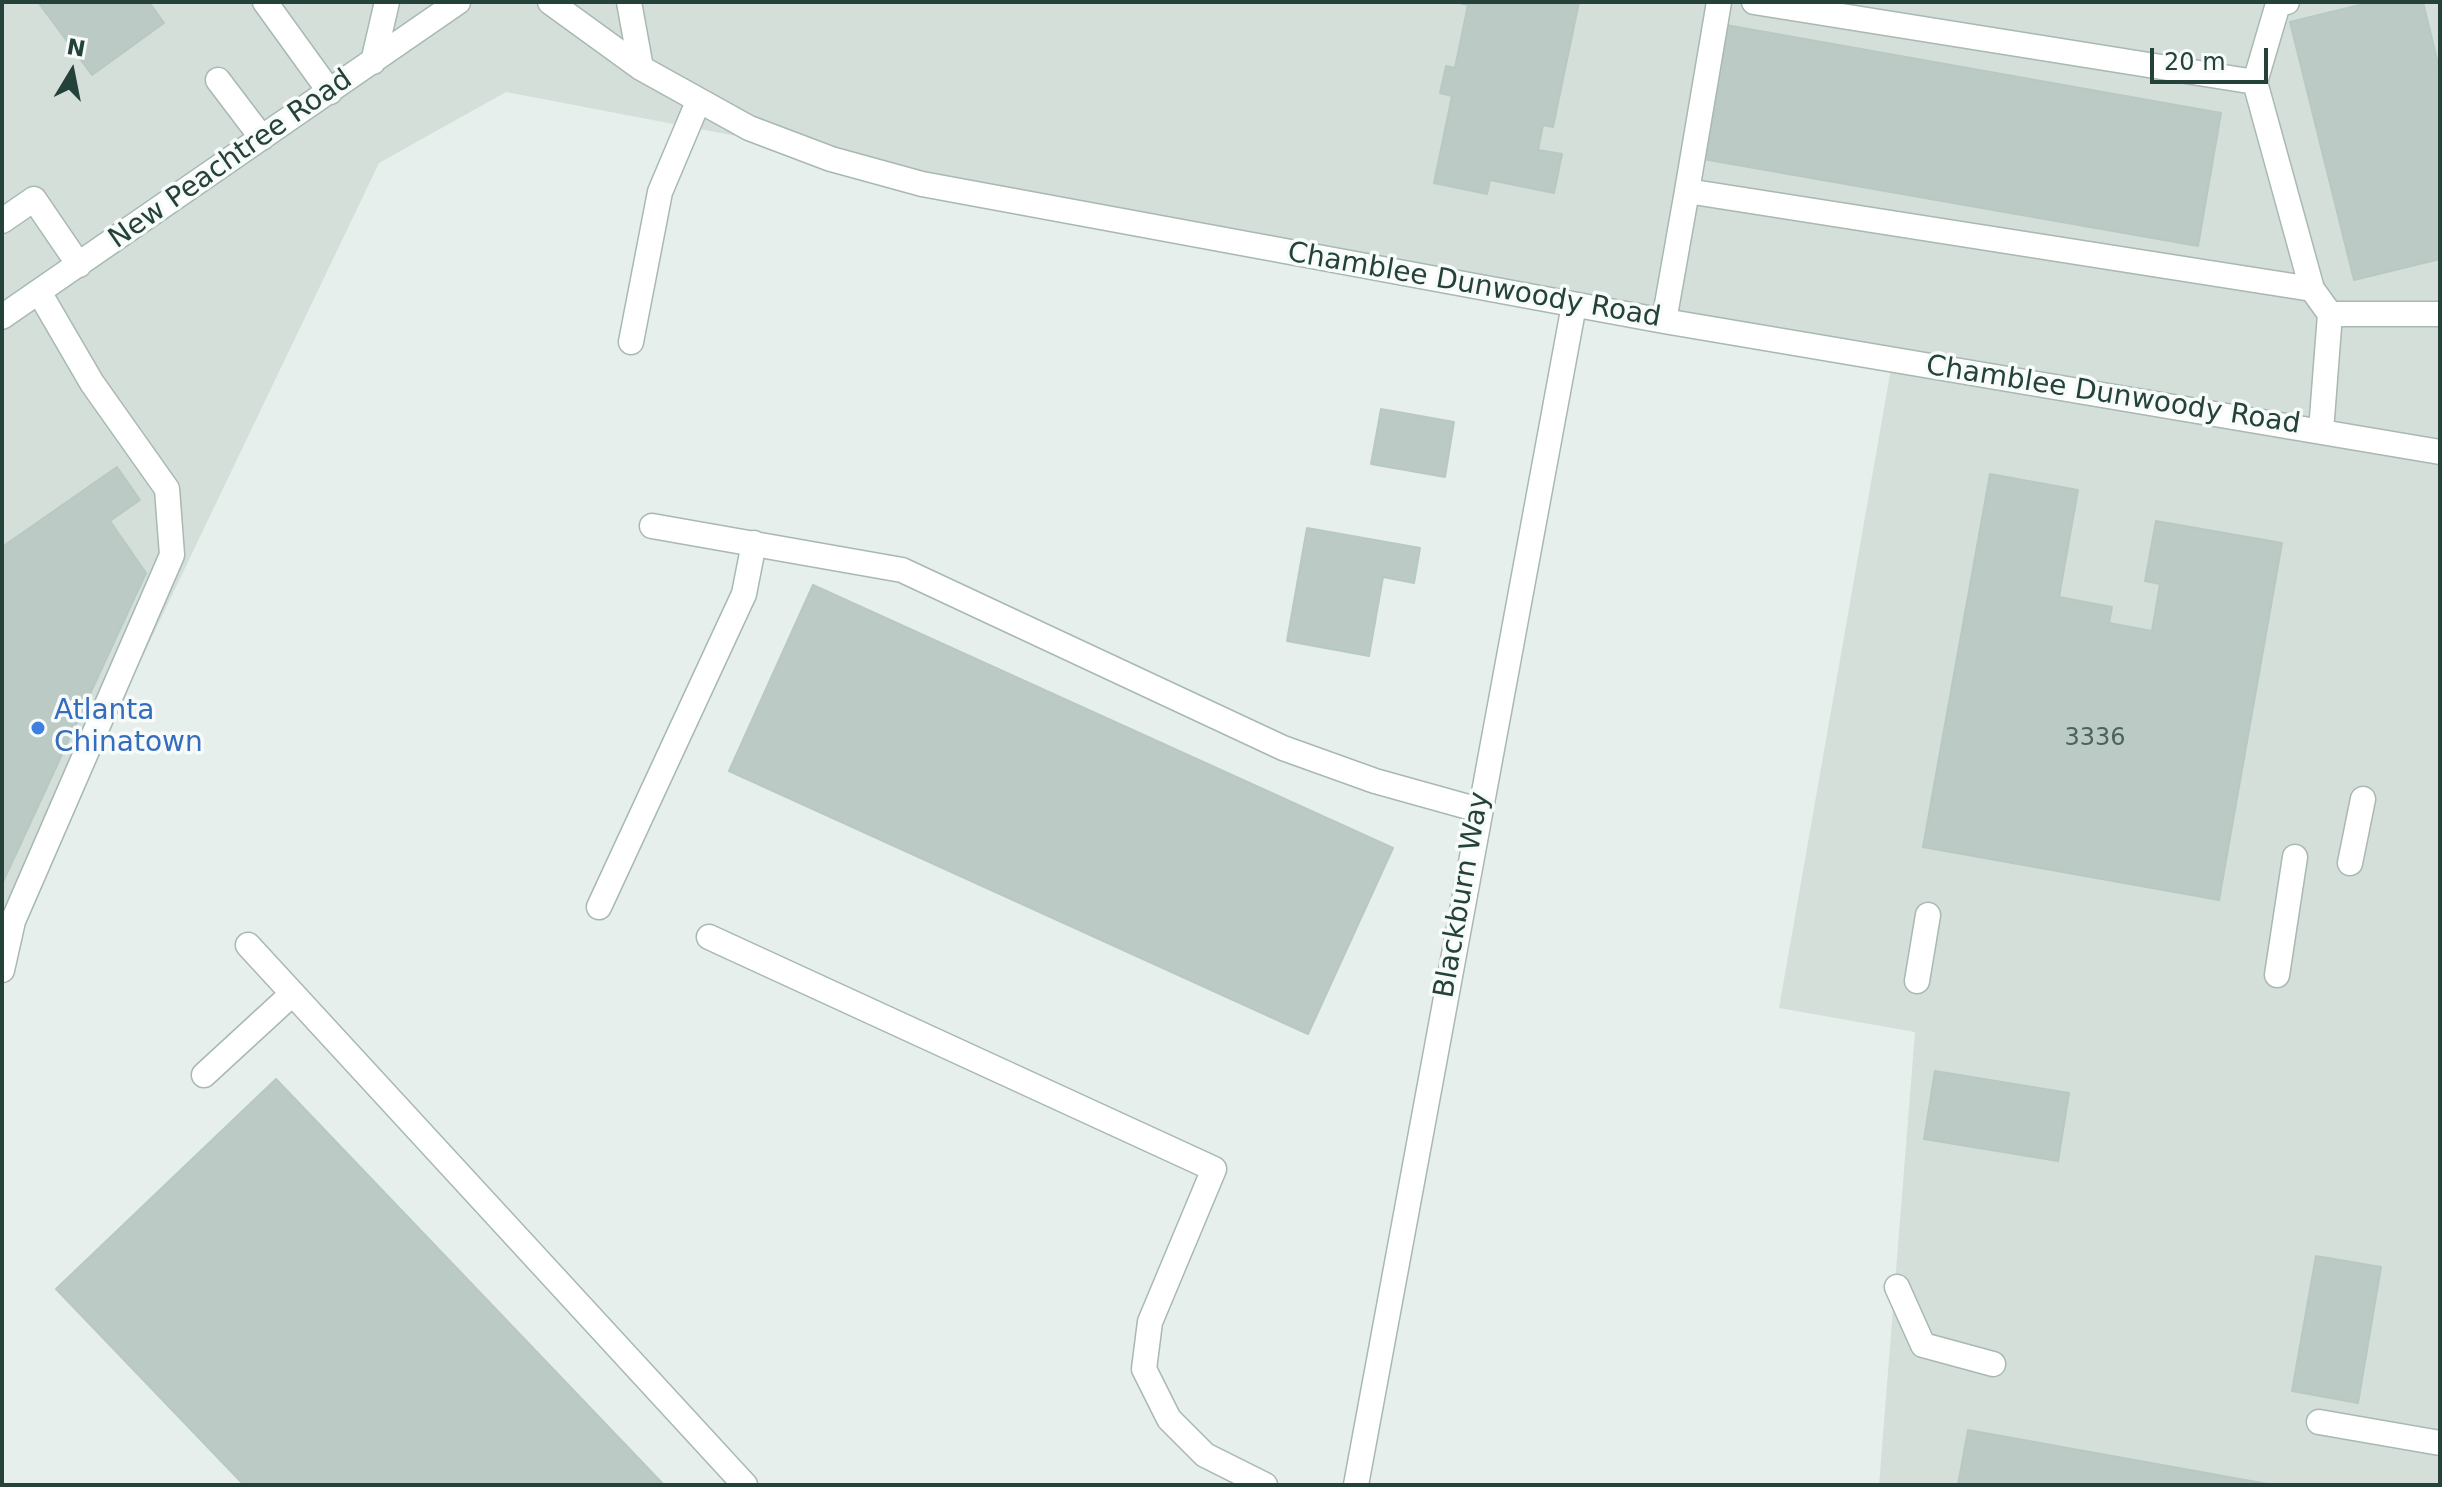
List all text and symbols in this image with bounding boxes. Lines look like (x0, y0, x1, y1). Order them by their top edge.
north arrow (32, 32, 112, 112)
scale bar (2154, 32, 2272, 82)
text: N (65, 34, 87, 62)
text: 20 m (2164, 48, 2226, 76)
street label: New Peachtree Road (103, 63, 359, 257)
street label: Chamblee Dunwoody Road (1285, 237, 1663, 335)
street label: Chamblee Dunwoody Road (1924, 350, 2302, 442)
place label: Atlanta Chinatown (54, 695, 203, 761)
marker: Atlanta Chinatown (29, 719, 47, 737)
house number: 3336 (2064, 725, 2126, 753)
street label: Blackburn Way (1428, 789, 1498, 1001)

